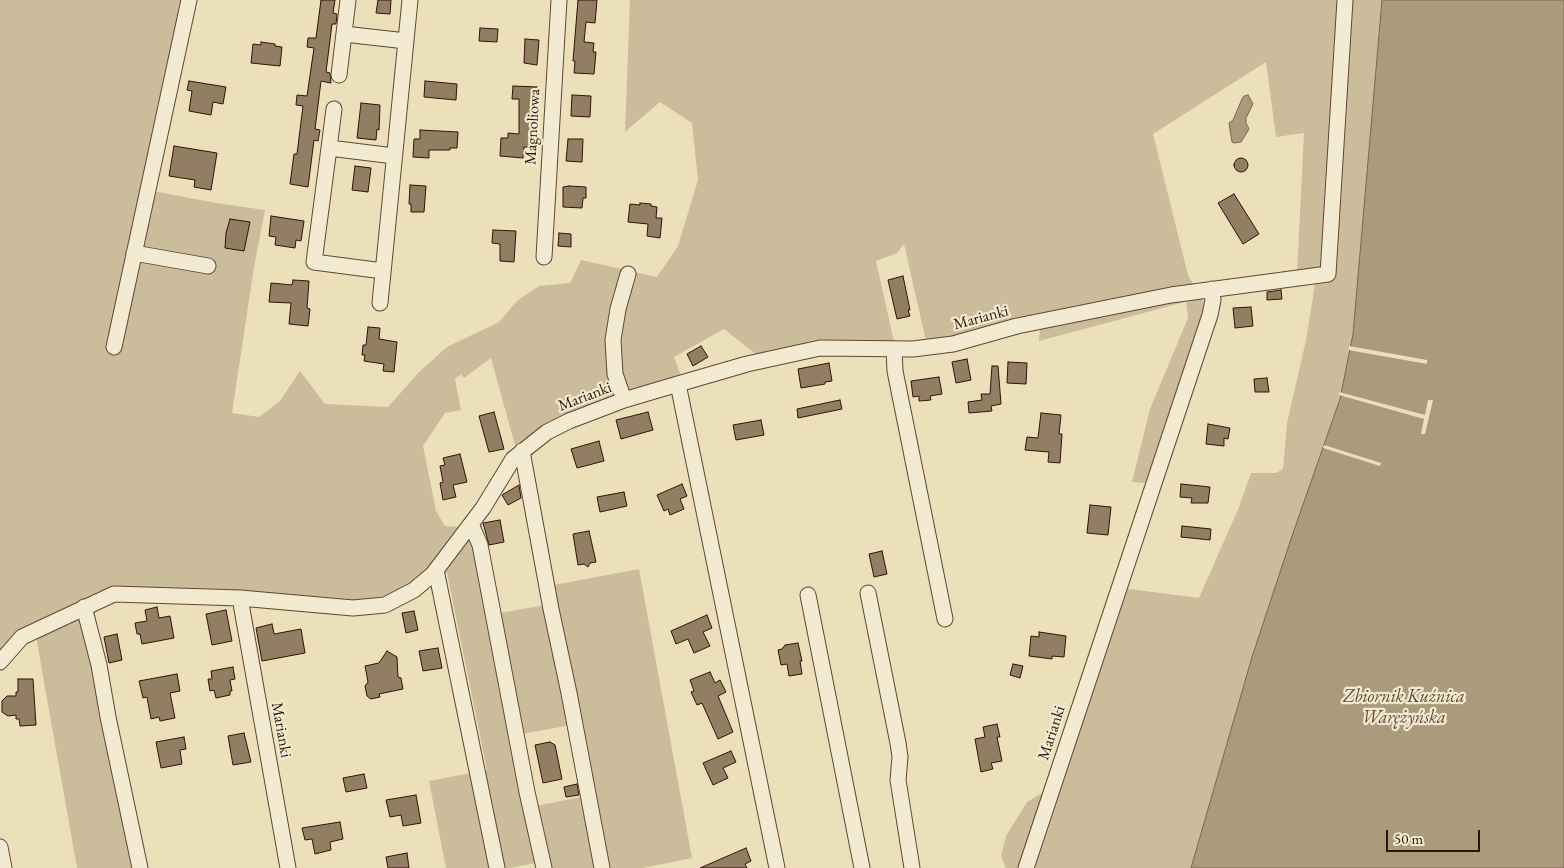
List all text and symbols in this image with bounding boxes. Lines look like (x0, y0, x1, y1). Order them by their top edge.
street label: Magnoliowa (521, 88, 545, 166)
street label: Marianki (951, 301, 1011, 335)
street label: Marianki (555, 378, 615, 416)
water label: Zbiornik Kuźnica Warężyńska (1343, 686, 1465, 729)
street label: Marianki (267, 701, 295, 759)
street label: Marianki (1034, 703, 1070, 763)
scale bar (1389, 820, 1483, 852)
text: 50 m (1394, 829, 1423, 848)

